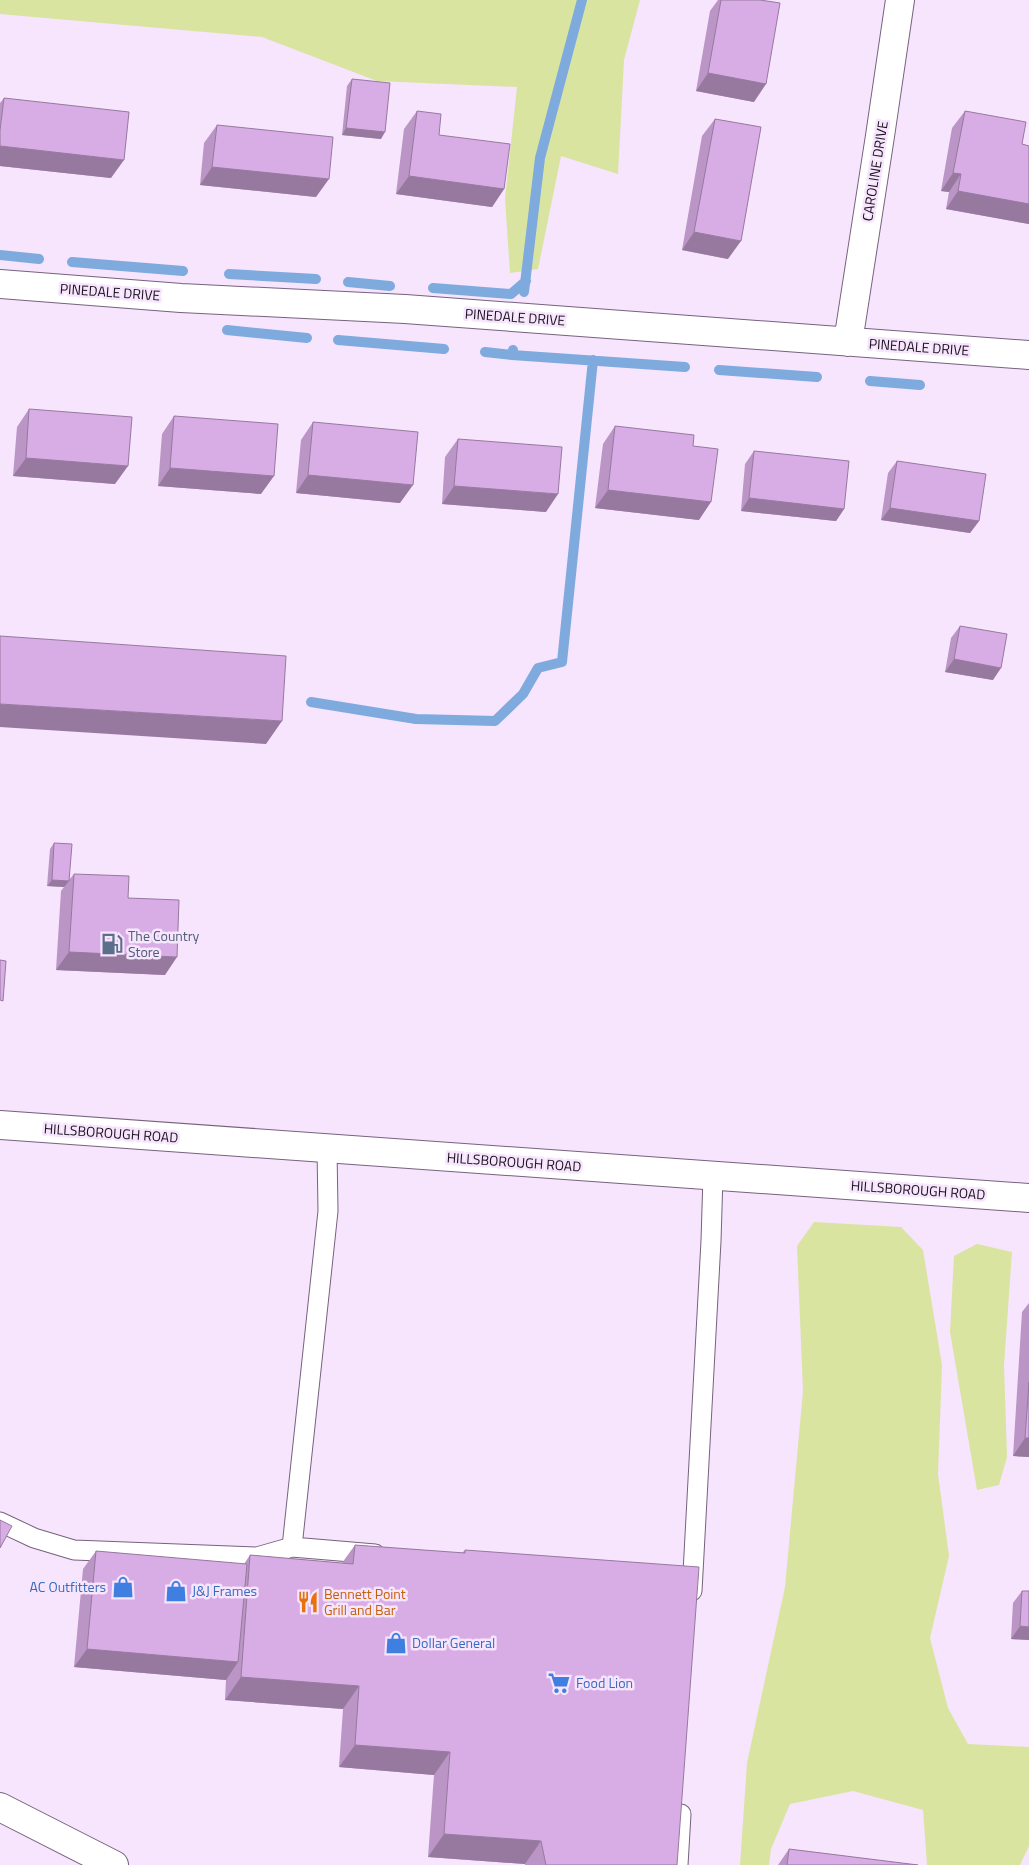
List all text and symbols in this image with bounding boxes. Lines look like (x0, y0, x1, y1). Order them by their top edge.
street label: CAROLINE DRIVE (856, 119, 893, 223)
street label: PINEDALE DRIVE (59, 278, 161, 306)
street label: PINEDALE DRIVE (464, 303, 566, 331)
street label: PINEDALE DRIVE (868, 333, 970, 361)
place label: The Country Store (128, 925, 200, 962)
fuel station icon: The Country Store (99, 931, 125, 957)
street label: HILLSBOROUGH ROAD (43, 1117, 179, 1148)
street label: HILLSBOROUGH ROAD (446, 1146, 582, 1177)
street label: HILLSBOROUGH ROAD (850, 1174, 986, 1205)
shop icon: AC Outfitters (110, 1574, 136, 1600)
place label: AC Outfitters (30, 1576, 106, 1597)
shop icon: J&J Frames (163, 1578, 189, 1604)
place label: J&J Frames (192, 1580, 257, 1601)
place label: Bennett Point Grill and Bar (324, 1583, 406, 1620)
restaurant icon: Bennett Point Grill and Bar (295, 1589, 321, 1615)
shop icon: Dollar General (383, 1630, 409, 1656)
place label: Dollar General (412, 1632, 495, 1653)
supermarket icon: Food Lion (546, 1670, 572, 1696)
place label: Food Lion (576, 1672, 633, 1693)

